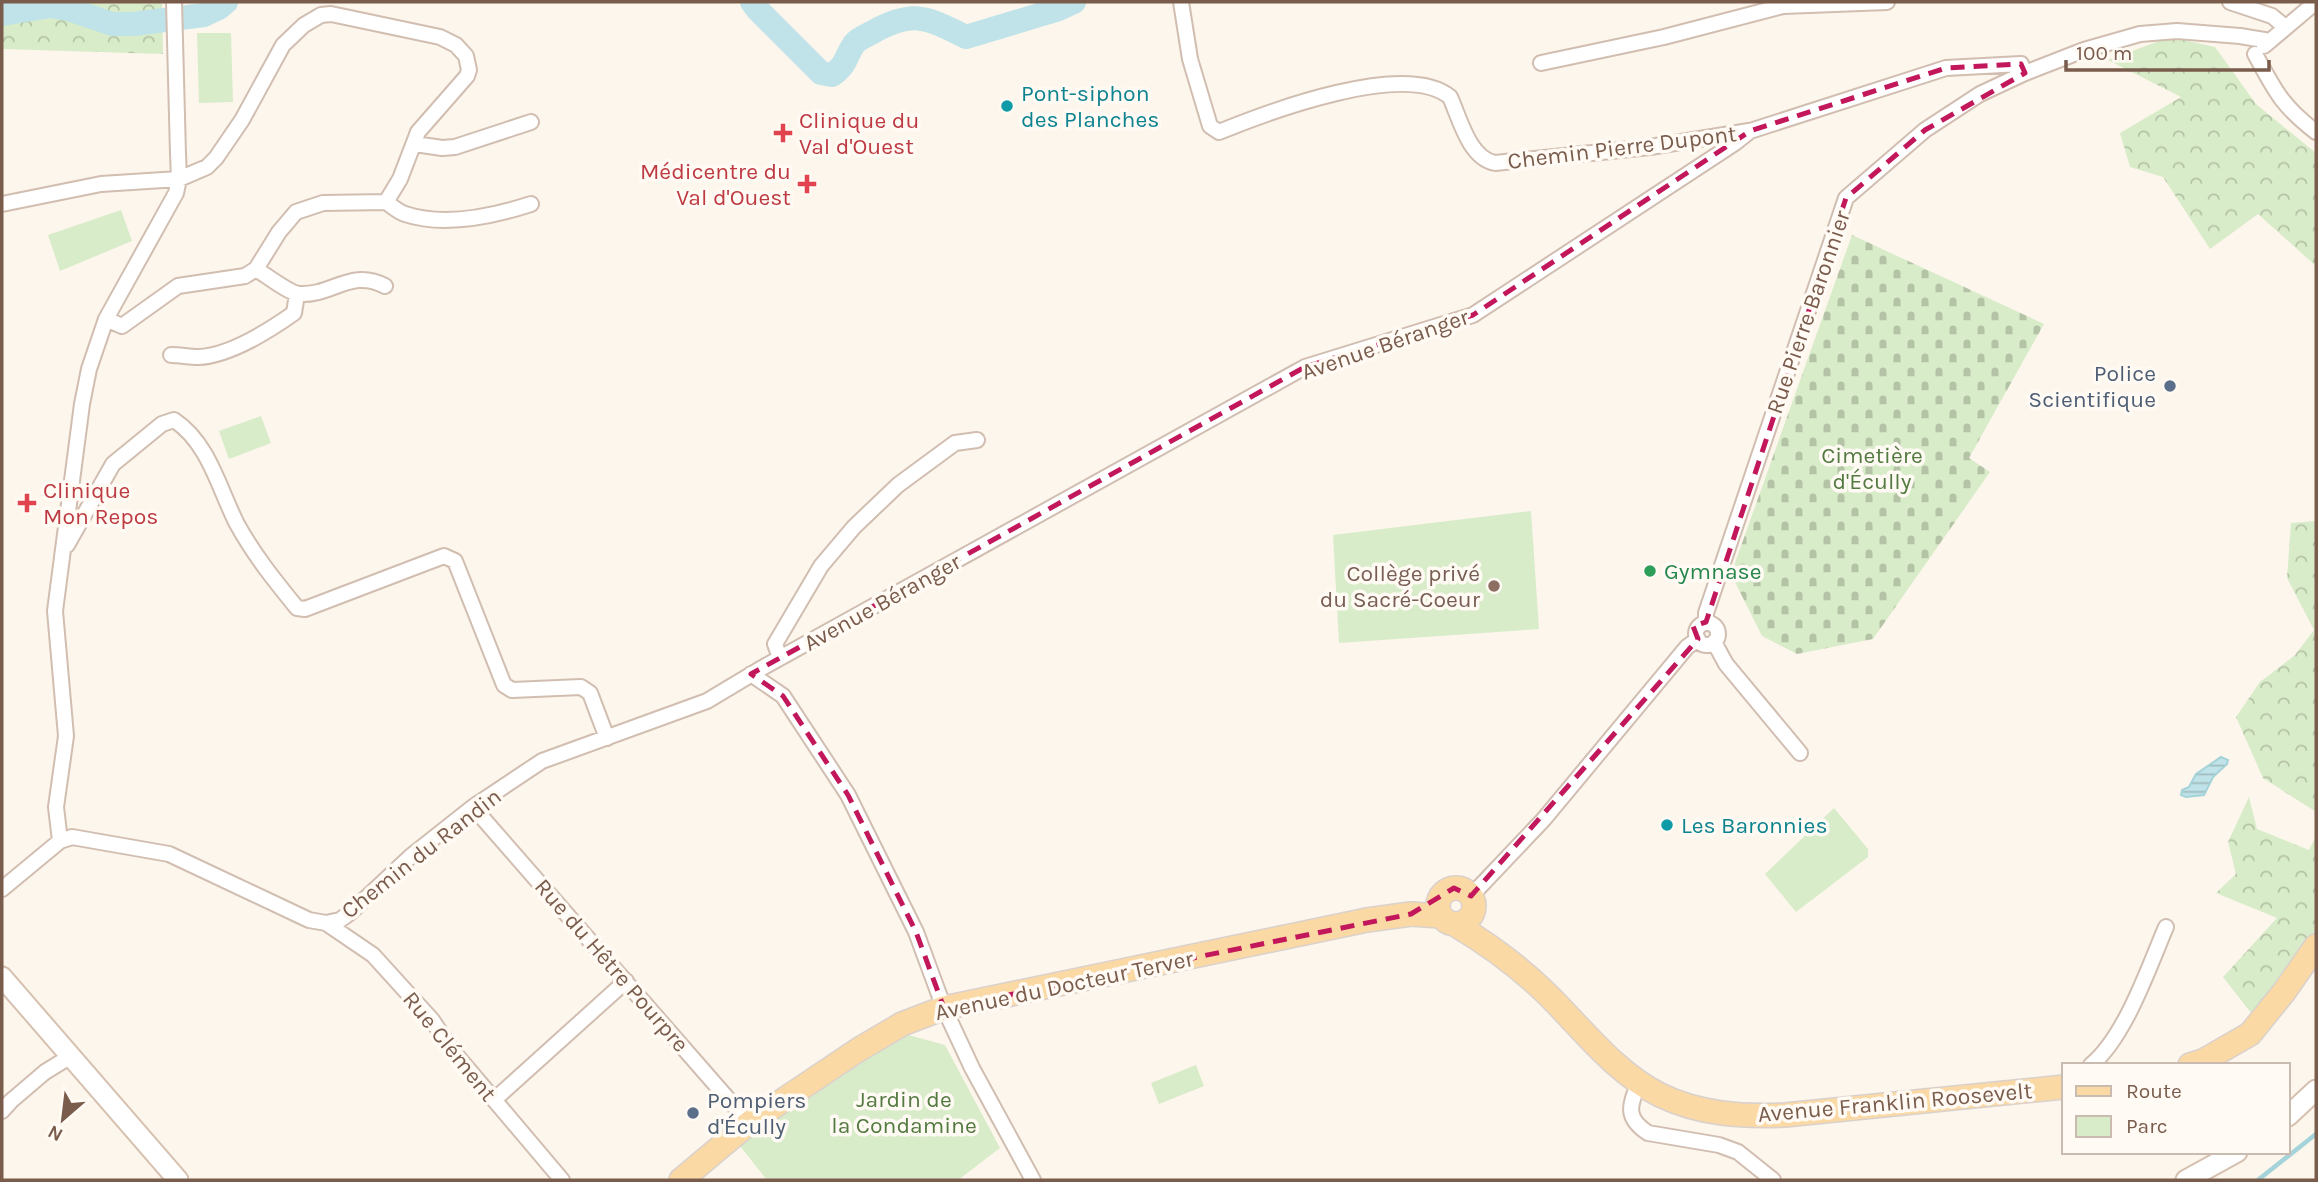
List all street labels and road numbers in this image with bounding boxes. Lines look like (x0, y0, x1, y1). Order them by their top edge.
street label: Chemin Pierre Dupont (1506, 120, 1738, 175)
street label: Rue Pierre Baronnier (1761, 206, 1856, 417)
street label: Avenue Béranger (1298, 303, 1473, 386)
street label: Avenue Béranger (799, 548, 966, 657)
street label: Chemin du Randin (336, 783, 507, 924)
street label: Rue du Hêtre Pourpre (529, 873, 694, 1058)
street label: Avenue du Docteur Terver (932, 945, 1196, 1026)
street label: Rue Clément (397, 986, 502, 1107)
street label: Avenue Franklin Roosevelt (1757, 1077, 2034, 1128)

